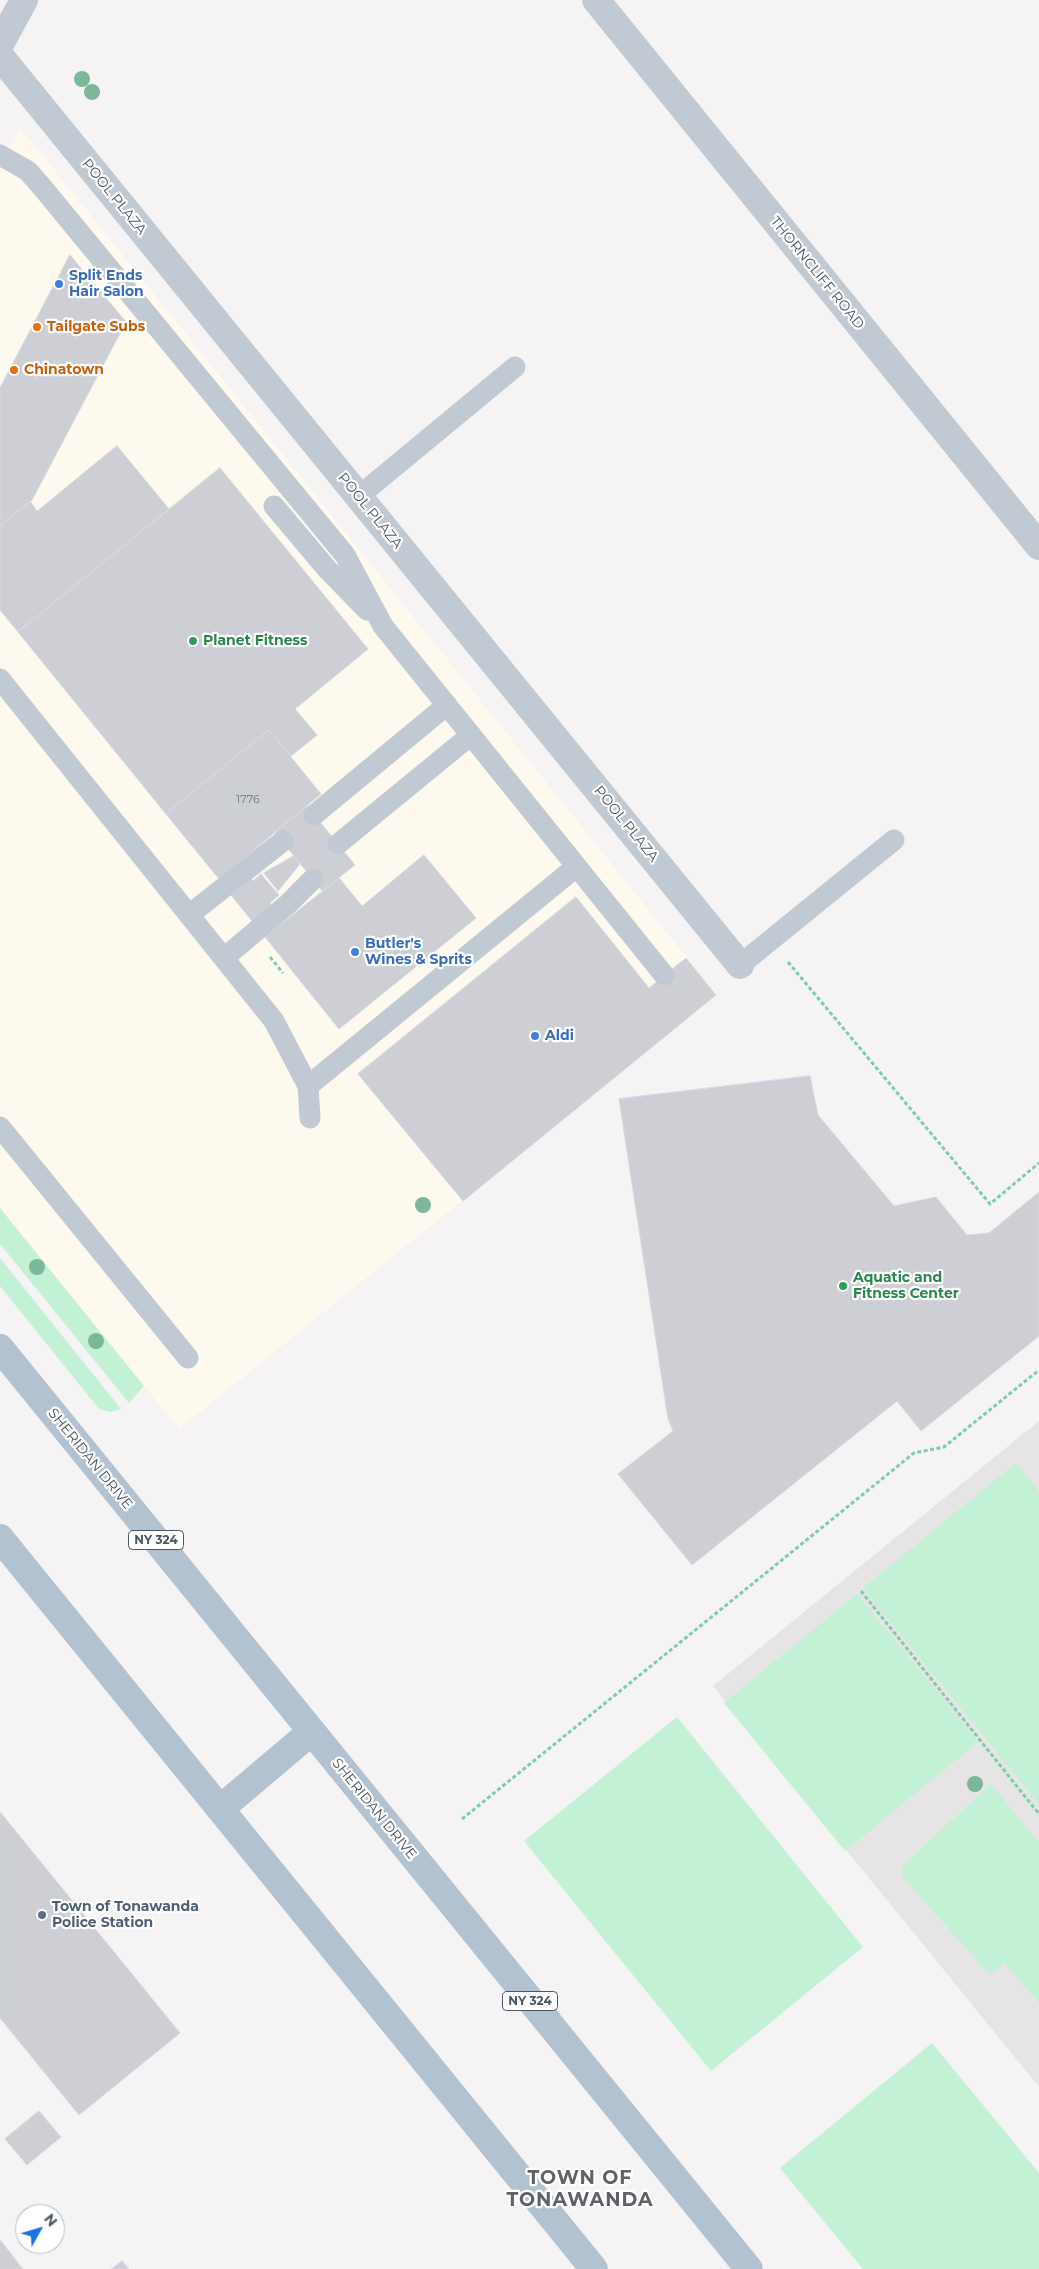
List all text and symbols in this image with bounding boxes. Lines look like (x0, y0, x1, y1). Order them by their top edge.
street label: POOL PLAZA (78, 156, 150, 238)
street label: THORNCLIFF ROAD (766, 213, 868, 333)
place label: Split Ends Hair Salon (69, 268, 144, 300)
marker: Split Ends Hair Salon (53, 278, 65, 290)
place label: Tailgate Subs (47, 319, 145, 335)
marker: Tailgate Subs (31, 321, 43, 333)
place label: Chinatown (24, 362, 104, 378)
marker: Chinatown (8, 364, 20, 376)
street label: POOL PLAZA (334, 470, 406, 552)
place label: Planet Fitness (203, 633, 307, 649)
marker: Planet Fitness (187, 635, 199, 647)
street label: POOL PLAZA (590, 783, 662, 865)
house number: 1776 (236, 793, 260, 807)
place label: Butler's Wines & Sprits (365, 936, 472, 969)
marker: Butler's Wines & Sprits (349, 946, 361, 958)
place label: Aldi (545, 1028, 574, 1044)
marker: Aldi (529, 1030, 541, 1042)
place label: Aquatic and Fitness Center (853, 1270, 959, 1302)
marker: Aquatic and Fitness Center (837, 1280, 849, 1292)
street label: SHERIDAN DRIVE (44, 1405, 136, 1513)
road number: NY 324 (128, 1530, 184, 1550)
street label: SHERIDAN DRIVE (328, 1755, 420, 1863)
place label: Town of Tonawanda Police Station (52, 1899, 199, 1931)
marker: Town of Tonawanda Police Station (36, 1909, 48, 1921)
road number: NY 324 (502, 1992, 558, 2010)
district label: TOWN OF TONAWANDA (505, 2167, 655, 2211)
north arrow (15, 2204, 65, 2254)
text: N (40, 2210, 61, 2230)

